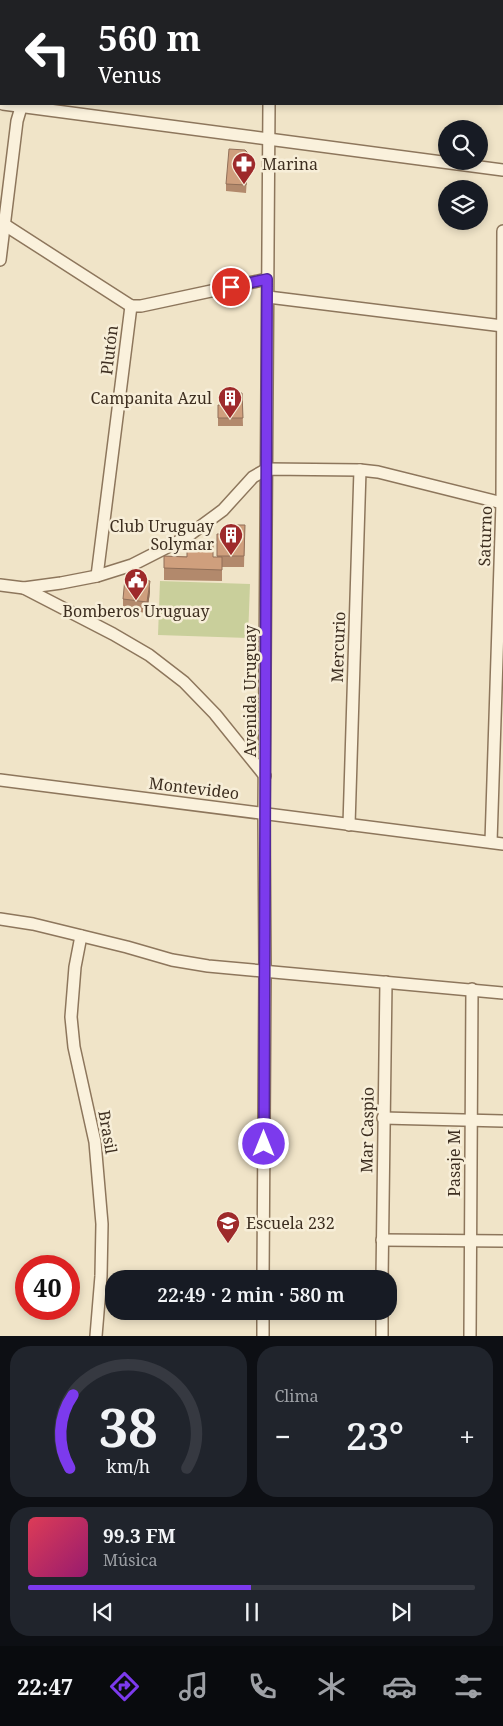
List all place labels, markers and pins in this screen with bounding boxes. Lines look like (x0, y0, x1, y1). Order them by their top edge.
pharmacy icon: Marina (231, 151, 257, 185)
place label: Marina (262, 153, 318, 175)
pin (210, 266, 252, 308)
building icon: Campanita Azul (217, 385, 243, 419)
place label: Campanita Azul (90, 387, 212, 409)
place label: Club Uruguay Solymar (109, 515, 215, 555)
building icon: Club Uruguay Solymar (218, 522, 244, 556)
public building icon: Bomberos Uruguay (123, 567, 149, 601)
place label: Bomberos Uruguay (62, 600, 210, 622)
school or university icon: Escuela 232 (215, 1210, 241, 1244)
place label: Escuela 232 (246, 1212, 335, 1234)

